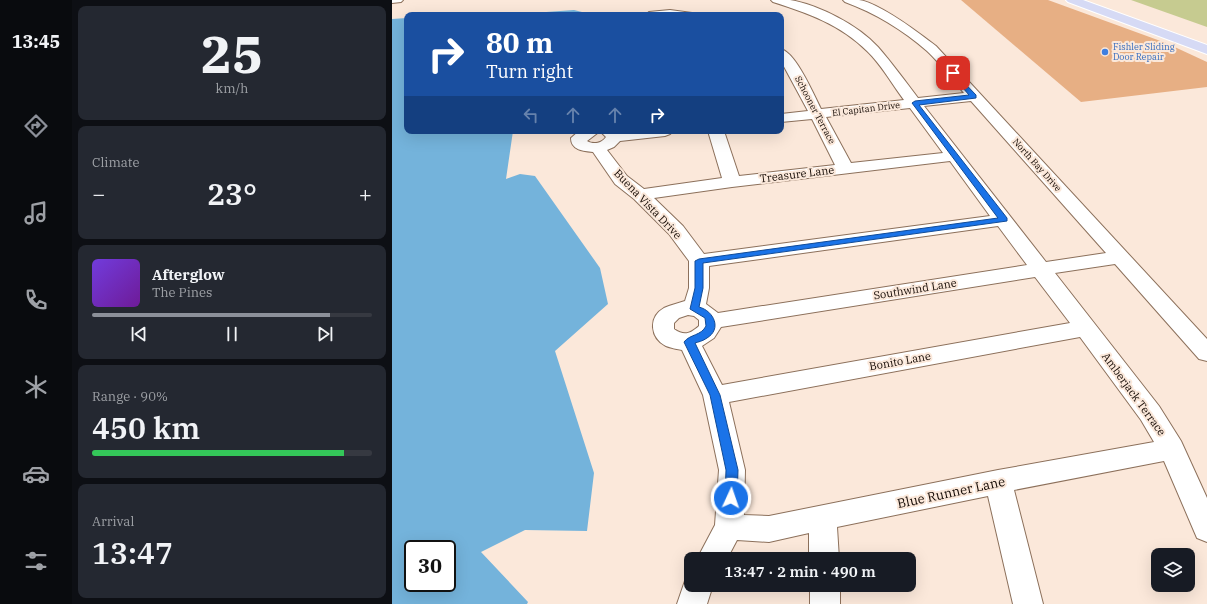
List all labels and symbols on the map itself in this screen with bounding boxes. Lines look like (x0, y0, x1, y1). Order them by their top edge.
place label: Fishler Sliding Door Repair (1113, 41, 1175, 62)
marker: Fishler Sliding Door Repair (1100, 47, 1110, 57)
pin (936, 56, 970, 90)
street label: Schooner Terrace (793, 74, 838, 146)
street label: El Capitan Drive (831, 99, 901, 118)
street label: North Bay Drive (1011, 136, 1064, 194)
street label: Treasure Lane (759, 162, 835, 186)
street label: Buena Vista Drive (611, 166, 685, 242)
street label: Southwind Lane (872, 276, 958, 302)
street label: Bonito Lane (868, 349, 932, 373)
street label: Amberjack Terrace (1099, 350, 1169, 438)
street label: Blue Runner Lane (896, 473, 1007, 512)
position arrow (710, 477, 752, 519)
speed limit sign: 30 (404, 540, 456, 592)

